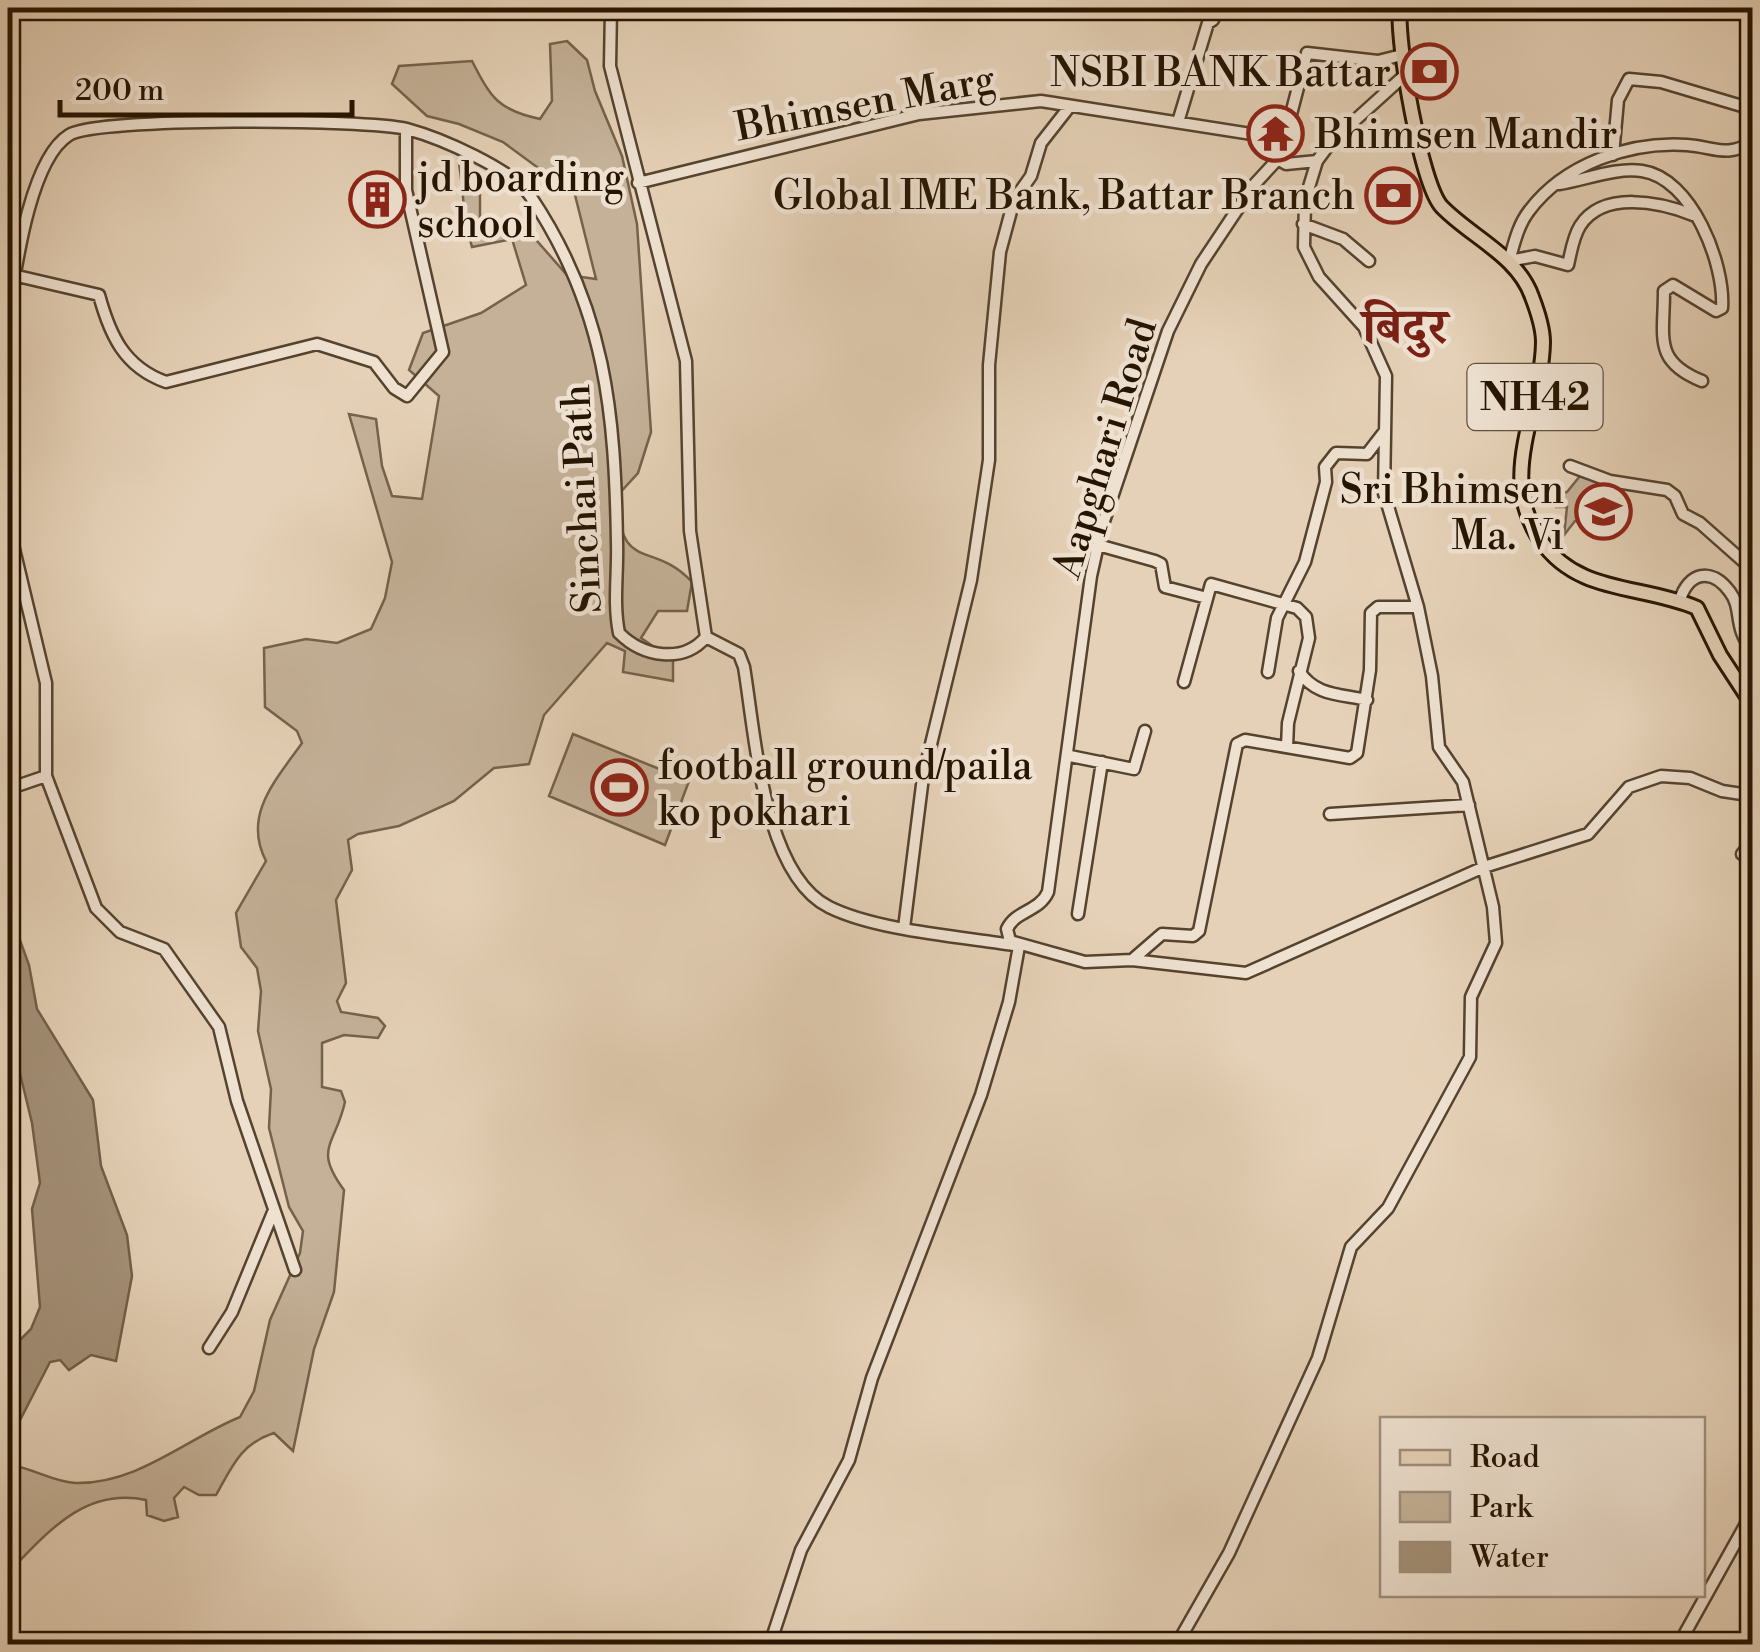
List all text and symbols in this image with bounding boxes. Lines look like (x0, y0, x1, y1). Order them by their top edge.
bank icon: NSBI BANK Battar (1400, 42, 1460, 102)
place label: NSBI BANK Battar (1050, 49, 1391, 99)
street label: Bhimsen Marg (730, 54, 1000, 155)
scale bar (60, 55, 352, 117)
text: 200 m (75, 72, 164, 110)
temple icon: Bhimsen Mandir (1246, 104, 1306, 164)
place label: Bhimsen Mandir (1314, 111, 1618, 161)
place label: jd boarding school (415, 154, 624, 250)
bank icon: Global IME Bank, Battar Branch (1364, 165, 1424, 225)
building icon: jd boarding school (348, 170, 408, 230)
place label: Global IME Bank, Battar Branch (773, 172, 1355, 222)
district label: बिदुर (1359, 297, 1451, 359)
street label: Aapghari Road (1042, 313, 1170, 586)
road number: NH42 (1468, 364, 1602, 430)
street label: Sinchai Path (552, 383, 614, 615)
place label: Sri Bhimsen Ma. Vi (1340, 466, 1564, 562)
school or university icon: Sri Bhimsen Ma. Vi (1573, 482, 1633, 542)
place label: football ground/paila ko pokhari (658, 742, 1033, 838)
sports icon: football ground/paila ko pokhari (589, 758, 649, 818)
legend (1380, 1417, 1705, 1597)
text: Road (1470, 1439, 1540, 1477)
text: Park (1470, 1489, 1534, 1527)
text: Water (1469, 1539, 1549, 1577)

